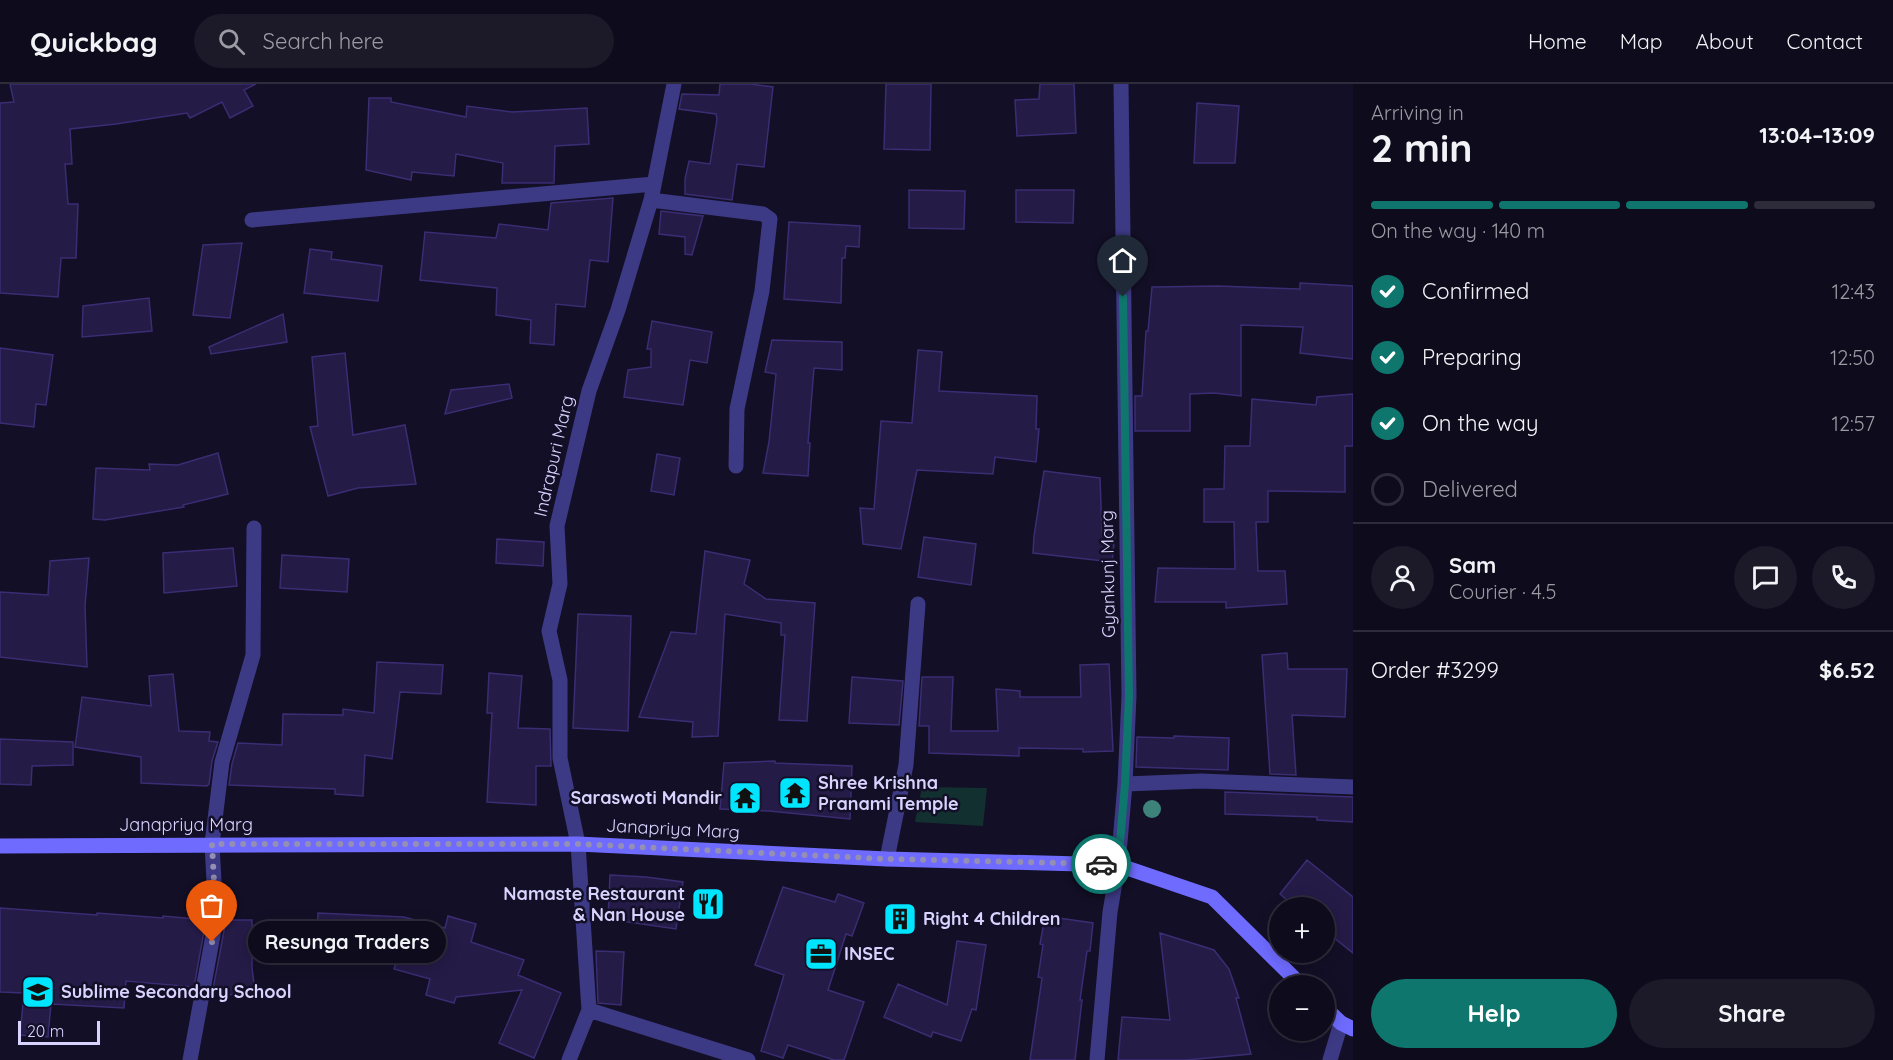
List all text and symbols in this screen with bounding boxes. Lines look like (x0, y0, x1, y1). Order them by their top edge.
search box (194, 14, 614, 68)
text: Quickbag (30, 24, 158, 59)
icon: search (215, 25, 248, 58)
text: Search here (263, 27, 384, 55)
text: Home (1528, 28, 1587, 54)
text: Map (1620, 28, 1663, 54)
text: About (1696, 28, 1754, 54)
text: Contact (1787, 28, 1863, 54)
text: Arriving in (1371, 100, 1464, 125)
text: 13:04–13:09 (1759, 121, 1875, 149)
text: 2 min (1371, 123, 1473, 172)
text: On the way · 140 m (1371, 218, 1545, 243)
pin (1097, 235, 1148, 297)
icon: home (1106, 244, 1139, 277)
icon: check (1371, 275, 1404, 308)
text: Confirmed (1422, 277, 1529, 305)
text: 12:43 (1832, 279, 1875, 304)
icon: check (1371, 341, 1404, 374)
text: Preparing (1422, 343, 1522, 371)
text: 12:50 (1830, 345, 1875, 370)
street label: Indrapuri Marg (528, 393, 579, 519)
icon: check (1371, 407, 1404, 440)
text: On the way (1422, 409, 1538, 437)
text: 12:57 (1832, 411, 1875, 436)
text: Delivered (1422, 475, 1518, 503)
street label: Gyankunj Marg (1095, 510, 1120, 638)
button: person (1371, 546, 1434, 609)
button: chat (1734, 546, 1797, 609)
button: phone (1812, 546, 1875, 609)
text: Sam (1449, 551, 1496, 579)
text: Courier · 4.5 (1449, 579, 1556, 604)
text: Order #3299 (1371, 656, 1499, 684)
text: $6.52 (1819, 656, 1875, 684)
place label: Shree Krishna Pranami Temple (818, 771, 959, 815)
temple icon: Shree Krishna Pranami Temple (777, 775, 813, 811)
temple icon: Saraswoti Mandir (727, 780, 763, 816)
place label: Saraswoti Mandir (571, 786, 722, 809)
street label: Janapriya Marg (119, 813, 253, 836)
street label: Janapriya Marg (606, 814, 741, 843)
courier (1071, 834, 1131, 894)
icon: car (1085, 848, 1118, 881)
pin (186, 880, 237, 942)
place label: Namaste Restaurant & Nan House (503, 882, 685, 926)
restaurant icon: Namaste Restaurant & Nan House (690, 886, 726, 922)
icon: bag (195, 889, 228, 922)
map controls (1269, 897, 1335, 1041)
button: + (1269, 897, 1335, 963)
building icon: Right 4 Children (882, 901, 918, 937)
place label: Right 4 Children (923, 907, 1061, 930)
callout: Resunga Traders (248, 921, 446, 963)
text: Resunga Traders (265, 929, 429, 954)
office icon: INSEC (803, 936, 839, 972)
place label: INSEC (844, 942, 895, 965)
school or university icon: Sublime Secondary School (20, 974, 56, 1010)
button: − (1269, 975, 1335, 1041)
button: Help (1371, 979, 1617, 1048)
button: Share (1629, 979, 1875, 1048)
place label: Sublime Secondary School (61, 980, 292, 1003)
scale bar (18, 1018, 100, 1046)
text: 20 m (27, 1021, 64, 1041)

